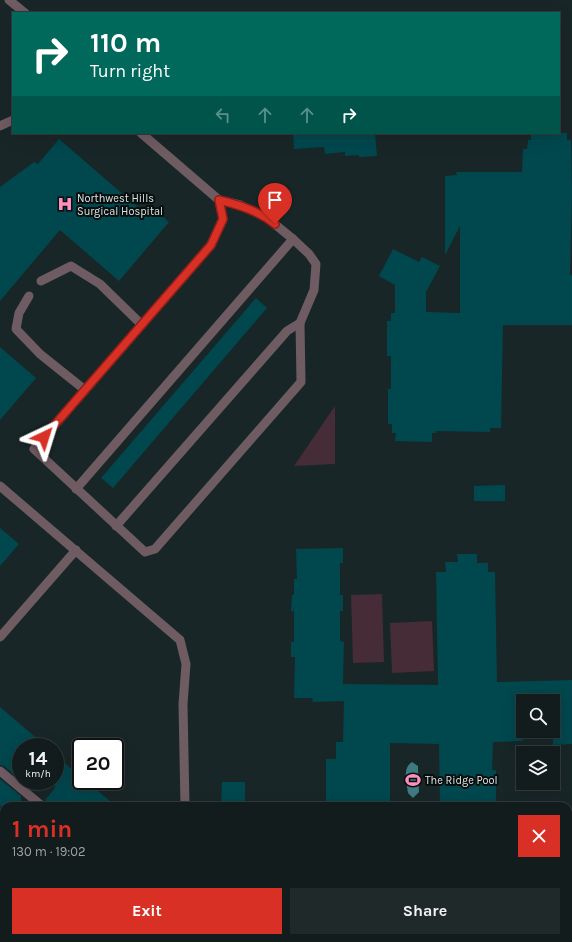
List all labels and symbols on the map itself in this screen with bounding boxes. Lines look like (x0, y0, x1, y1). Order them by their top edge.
pin (258, 183, 292, 224)
place label: Northwest Hills Surgical Hospital (77, 192, 163, 218)
hospital icon: Northwest Hills Surgical Hospital (56, 195, 74, 213)
position arrow (23, 416, 65, 458)
speed limit sign: 20 (72, 738, 124, 790)
sports icon: The Ridge Pool (404, 771, 422, 789)
place label: The Ridge Pool (425, 774, 498, 787)

